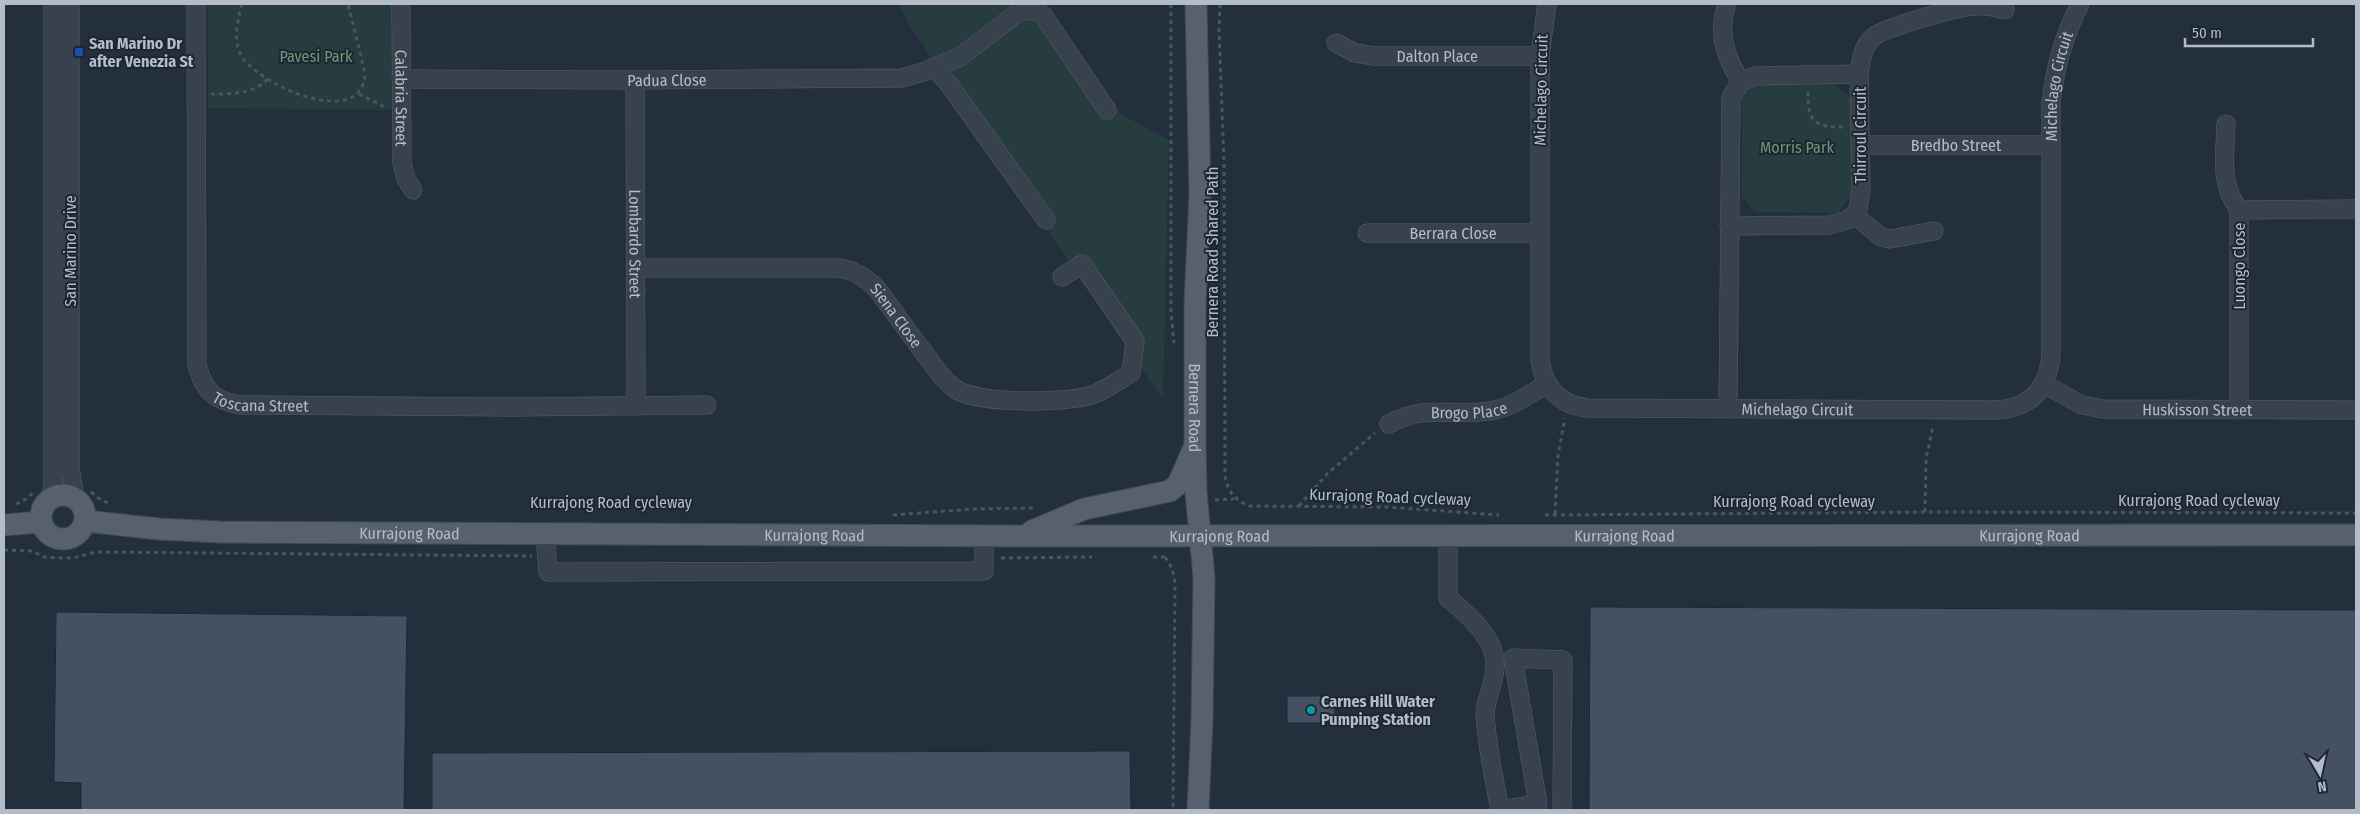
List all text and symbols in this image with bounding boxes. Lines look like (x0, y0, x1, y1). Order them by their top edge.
scale bar (2185, 15, 2312, 47)
text: 50 m (2192, 24, 2222, 42)
street label: Michelago Circuit (2042, 28, 2077, 141)
street label: Michelago Circuit (1531, 33, 1551, 146)
place label: San Marino Dr after Venezia St (89, 34, 194, 71)
marker: San Marino Dr after Venezia St (73, 46, 85, 58)
park label: Pavesi Park (279, 47, 353, 66)
street label: Dalton Place (1397, 47, 1478, 66)
street label: Calabria Street (392, 50, 411, 147)
street label: Padua Close (627, 70, 707, 90)
street label: Thirroul Circuit (1851, 86, 1870, 184)
street label: Bredbo Street (1911, 136, 2002, 155)
park label: Morris Park (1760, 138, 1835, 157)
street label: Bernera Road Shared Path (1203, 167, 1222, 337)
street label: Lombardo Street (626, 189, 645, 299)
street label: San Marino Drive (61, 195, 80, 307)
street label: Luongo Close (2230, 223, 2249, 309)
street label: Berrara Close (1409, 224, 1497, 243)
street label: Siena Close (867, 279, 926, 351)
street label: Bernera Road (1185, 364, 1205, 452)
street label: Toscana Street (210, 388, 309, 415)
street label: Brogo Place (1431, 398, 1510, 422)
street label: Michelago Circuit (1742, 399, 1854, 419)
street label: Huskisson Street (2142, 400, 2253, 419)
street label: Kurrajong Road cycleway (1309, 485, 1472, 509)
street label: Kurrajong Road cycleway (2118, 491, 2281, 510)
street label: Kurrajong Road cycleway (1713, 492, 1876, 511)
street label: Kurrajong Road cycleway (530, 493, 693, 512)
street label: Kurrajong Road (359, 523, 460, 543)
street label: Kurrajong Road (764, 525, 865, 545)
street label: Kurrajong Road (1169, 526, 1270, 545)
street label: Kurrajong Road (1574, 526, 1675, 545)
street label: Kurrajong Road (1979, 526, 2080, 545)
place label: Carnes Hill Water Pumping Station (1321, 692, 1435, 729)
marker: Carnes Hill Water Pumping Station (1305, 704, 1317, 716)
north arrow (2295, 749, 2345, 799)
text: N (2316, 777, 2327, 795)

